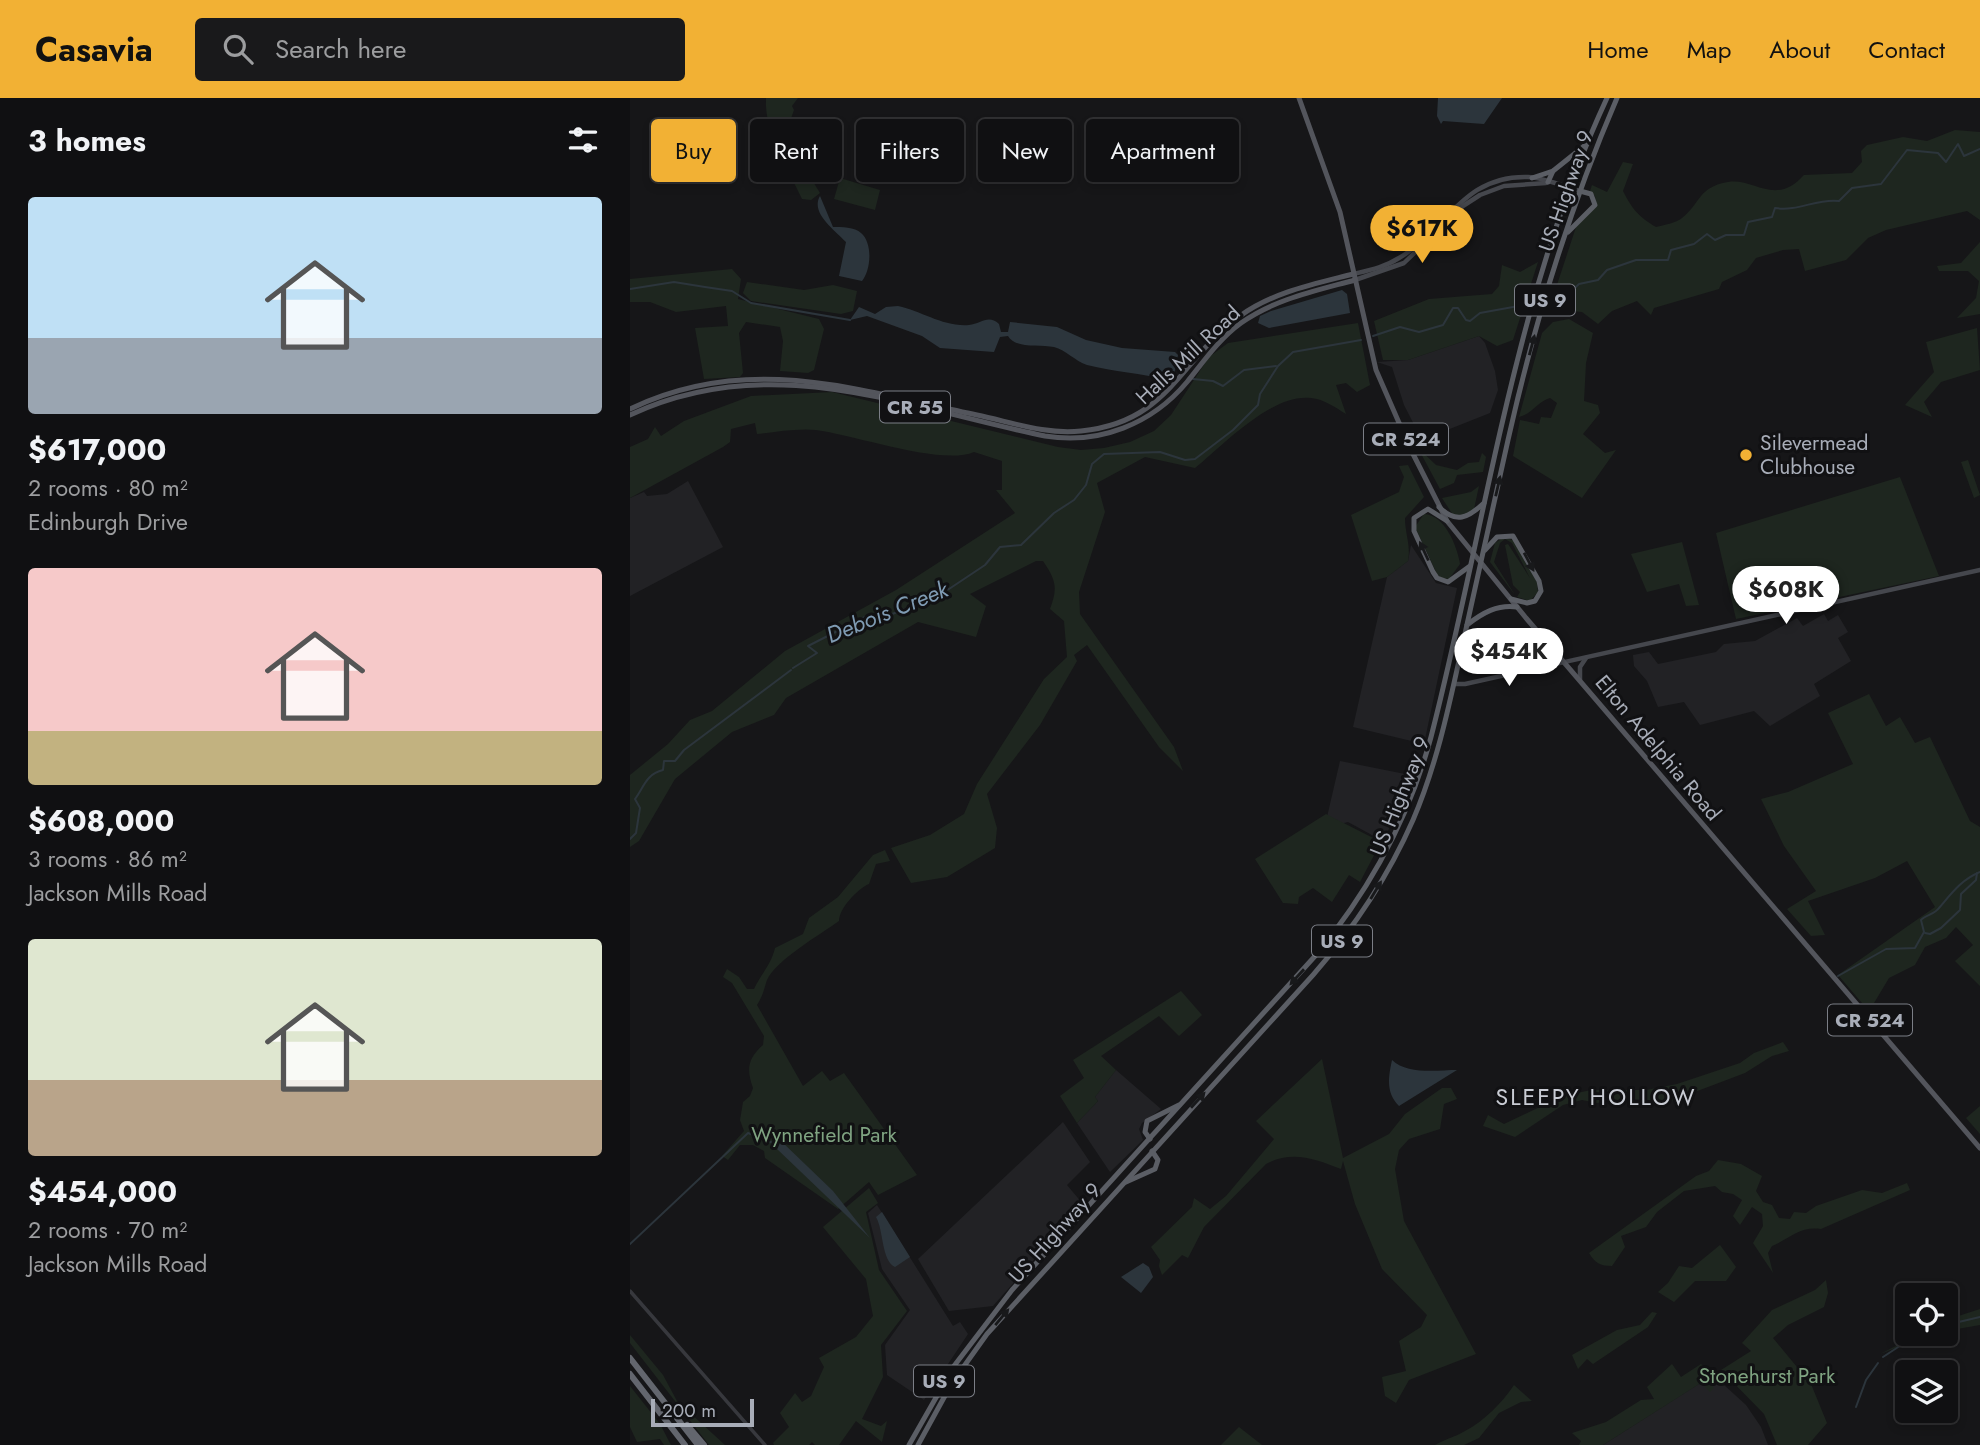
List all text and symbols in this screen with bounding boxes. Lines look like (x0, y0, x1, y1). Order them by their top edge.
search box (195, 18, 685, 81)
text: Casavia (35, 26, 153, 73)
icon: search (219, 30, 257, 68)
text: Search here (275, 30, 406, 68)
text: Home (1587, 32, 1649, 67)
text: Map (1687, 32, 1731, 67)
text: About (1769, 32, 1830, 67)
text: Contact (1868, 32, 1945, 67)
text: 3 homes (28, 119, 146, 162)
chip: Buy (651, 119, 736, 182)
chip: Rent (750, 119, 842, 182)
chip: Filters (856, 119, 964, 182)
chip: New (978, 119, 1072, 182)
chip: Apartment (1086, 119, 1239, 182)
icon: filters (564, 121, 602, 159)
street label: US Highway 9 (1531, 126, 1601, 256)
pin: $617K (1373, 206, 1471, 265)
text: $617K (1386, 211, 1458, 245)
icon: home (252, 242, 378, 368)
road number: US 9 (1515, 284, 1575, 316)
street label: Halls Mill Road (1129, 299, 1247, 411)
one-way arrow (1527, 334, 1538, 356)
road number: CR 55 (880, 392, 950, 422)
road number: CR 524 (1364, 424, 1448, 454)
text: $617,000 (28, 428, 166, 471)
place label: Silevermead Clubhouse (1760, 428, 1869, 482)
marker: Silevermead Clubhouse (1738, 447, 1754, 463)
text: 2 rooms · 80 m² (28, 471, 188, 505)
one-way arrow (1493, 475, 1504, 497)
text: Edinburgh Drive (28, 505, 188, 539)
one-way arrow (1418, 541, 1429, 562)
one-way arrow (1523, 552, 1535, 572)
pin: $608K (1737, 566, 1835, 626)
water label: Debois Creek (821, 572, 954, 652)
text: $608K (1748, 572, 1824, 606)
icon: home (252, 613, 378, 739)
pin: $454K (1460, 628, 1558, 688)
text: $454K (1470, 634, 1548, 668)
street label: Elton Adelphia Road (1588, 669, 1728, 827)
street label: US Highway 9 (1362, 732, 1438, 860)
text: $608,000 (28, 799, 174, 842)
text: 3 rooms · 86 m² (28, 842, 187, 876)
text: Jackson Mills Road (28, 876, 207, 910)
one-way arrow (1370, 880, 1383, 899)
road number: US 9 (1312, 926, 1372, 956)
one-way arrow (1289, 968, 1305, 986)
icon: home (252, 984, 378, 1110)
road number: CR 524 (1828, 1004, 1912, 1036)
district label: SLEEPY HOLLOW (1496, 1080, 1696, 1114)
one-way arrow (1190, 1091, 1206, 1109)
park label: Wynnefield Park (751, 1120, 898, 1150)
text: $454,000 (28, 1170, 177, 1213)
street label: US Highway 9 (1002, 1176, 1108, 1290)
text: 2 rooms · 70 m² (28, 1213, 187, 1247)
text: Jackson Mills Road (28, 1247, 207, 1281)
map controls (1895, 1283, 1958, 1423)
button: locate (1895, 1283, 1958, 1346)
one-way arrow (994, 1308, 1009, 1326)
button: layers (1895, 1360, 1958, 1423)
park label: Stonehurst Park (1699, 1361, 1836, 1391)
road number: US 9 (914, 1366, 974, 1396)
scale bar (651, 1396, 754, 1428)
text: 200 m (662, 1397, 716, 1424)

